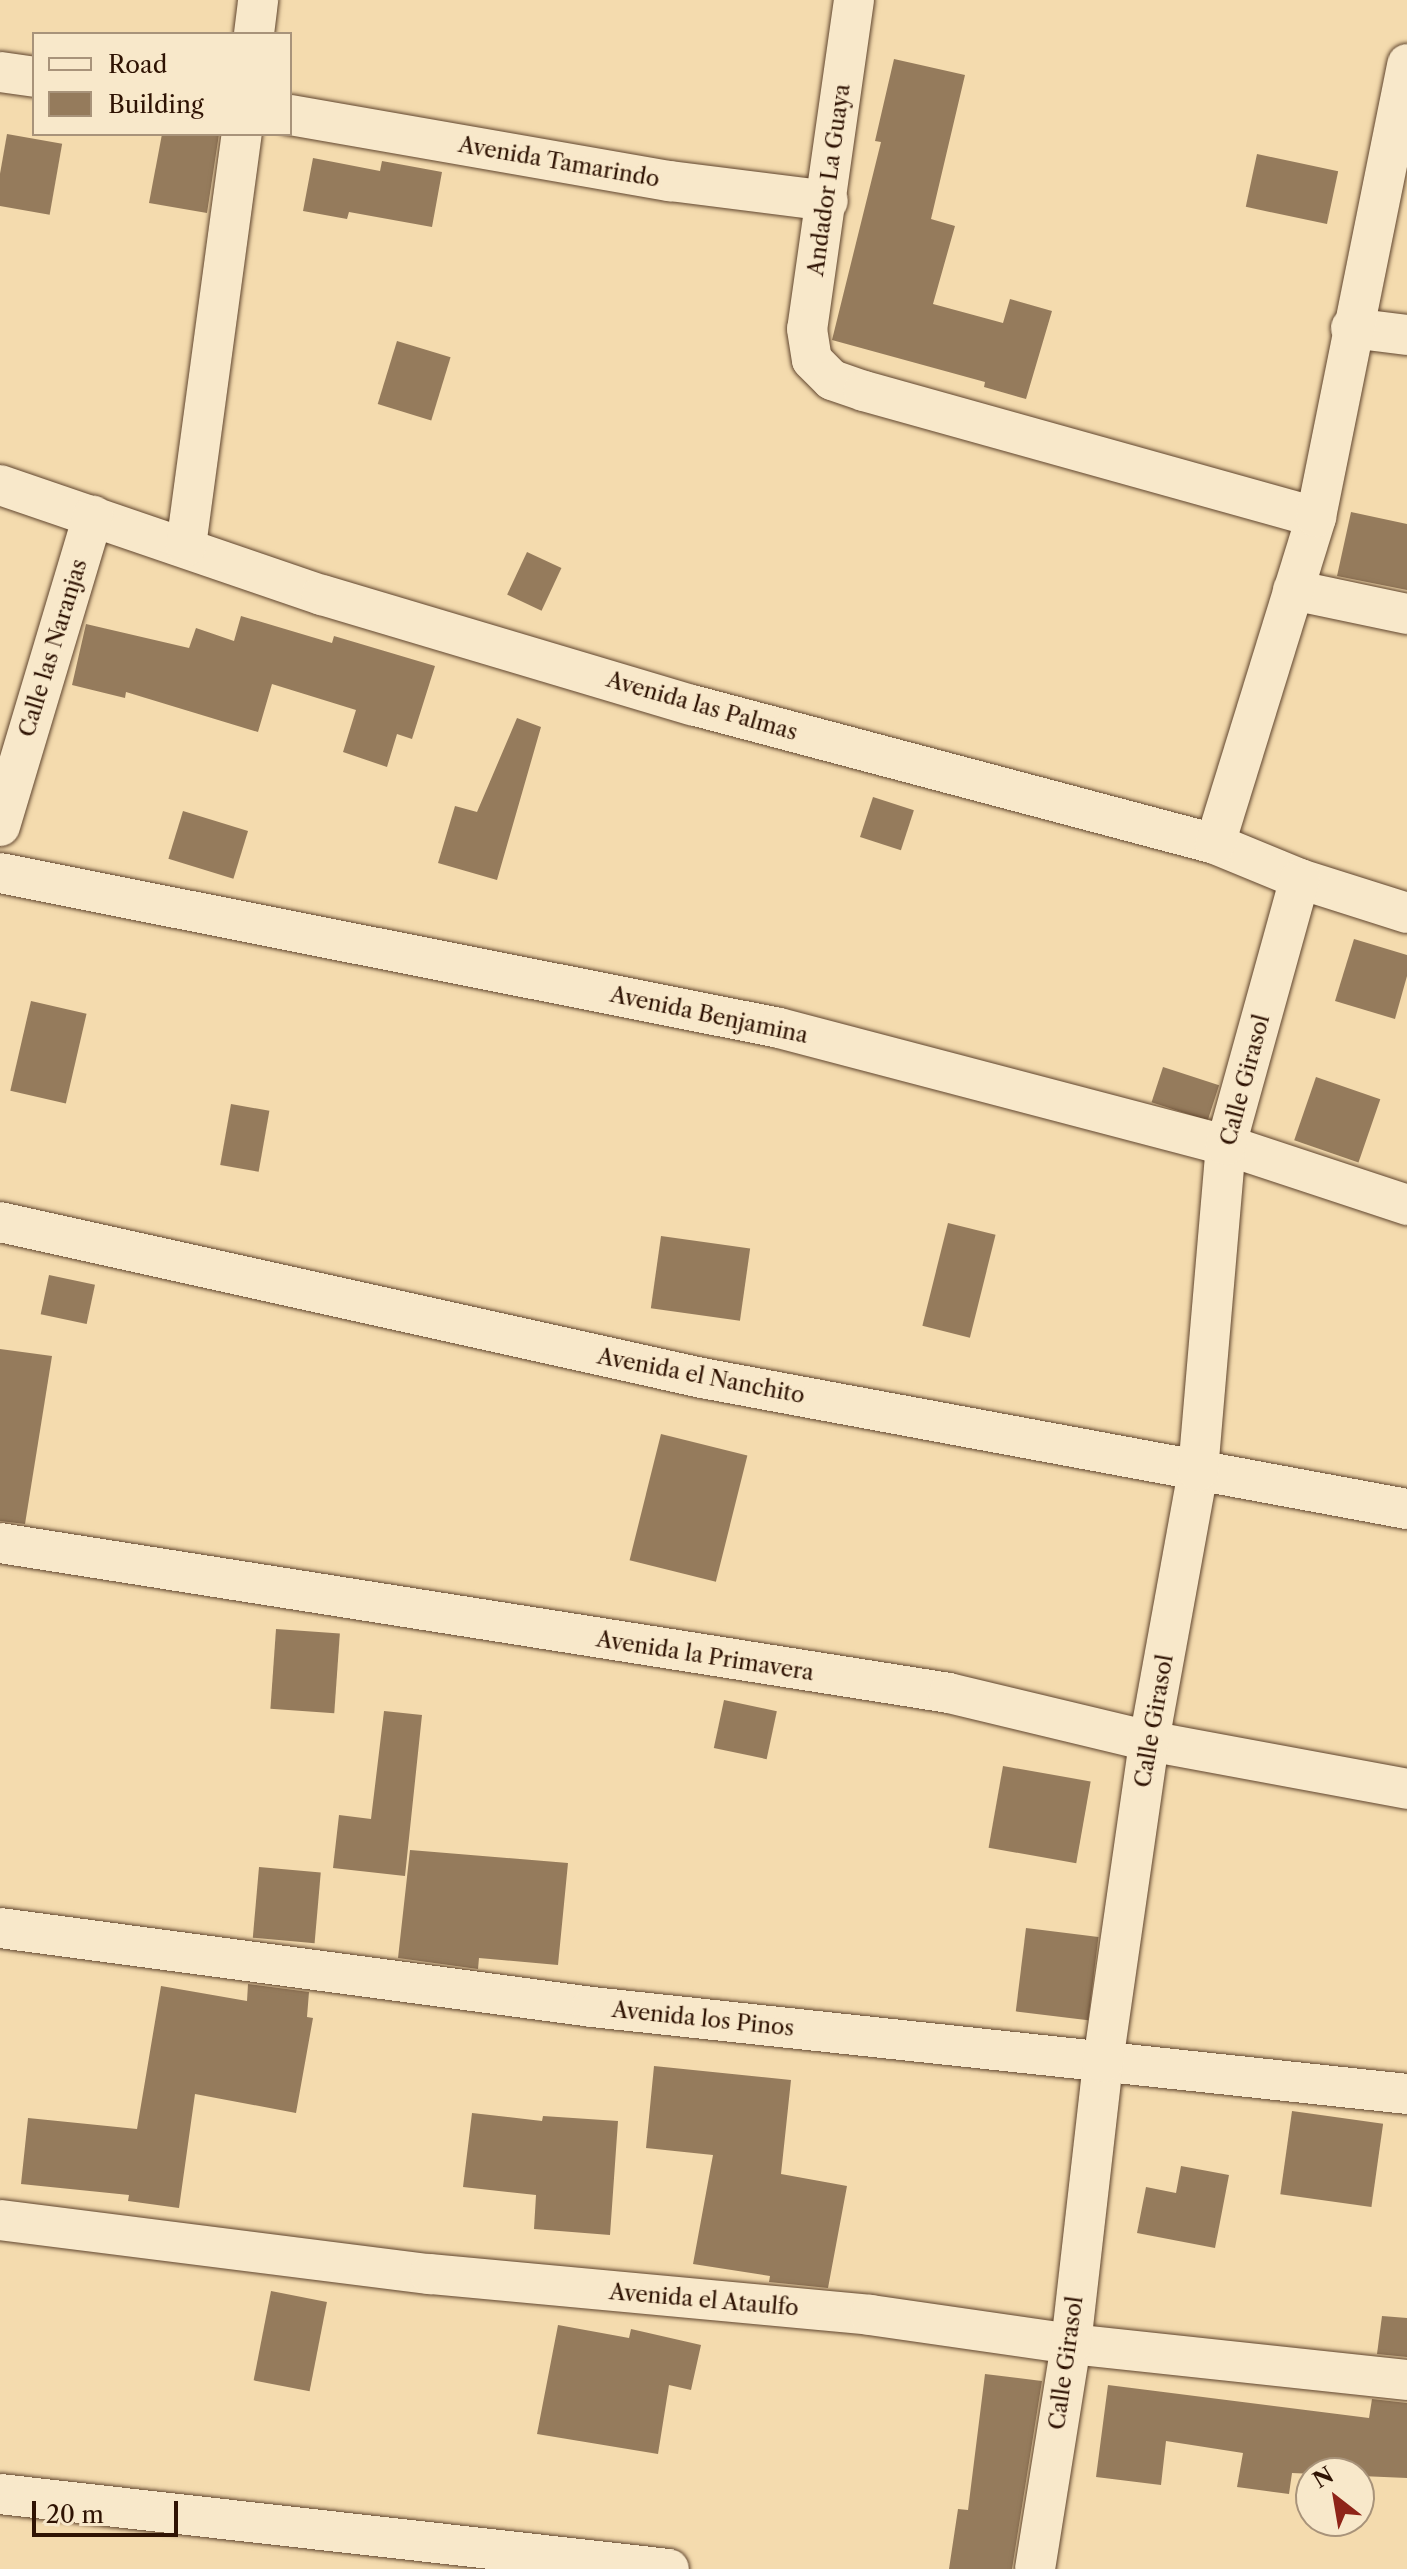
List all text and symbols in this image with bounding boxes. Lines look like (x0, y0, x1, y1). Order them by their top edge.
legend (32, 32, 292, 136)
text: Road (108, 50, 167, 79)
street label: Andador La Guaya (802, 82, 856, 278)
text: Building (108, 90, 204, 119)
street label: Avenida Tamarindo (456, 131, 662, 193)
street label: Calle las Naranjas (13, 556, 93, 740)
street label: Avenida las Palmas (603, 666, 801, 746)
street label: Avenida Benjamina (608, 981, 810, 1049)
street label: Calle Girasol (1215, 1012, 1275, 1148)
street label: Avenida el Nanchito (595, 1343, 807, 1409)
street label: Avenida la Primavera (594, 1626, 816, 1686)
street label: Calle Girasol (1129, 1652, 1179, 1790)
street label: Avenida los Pinos (610, 1996, 796, 2042)
street label: Avenida el Ataulfo (608, 2279, 800, 2321)
street label: Calle Girasol (1044, 2295, 1088, 2431)
north arrow (1295, 2457, 1375, 2537)
text: N (1308, 2461, 1339, 2494)
scale bar (36, 2485, 182, 2535)
text: 20 m (46, 2500, 104, 2529)

